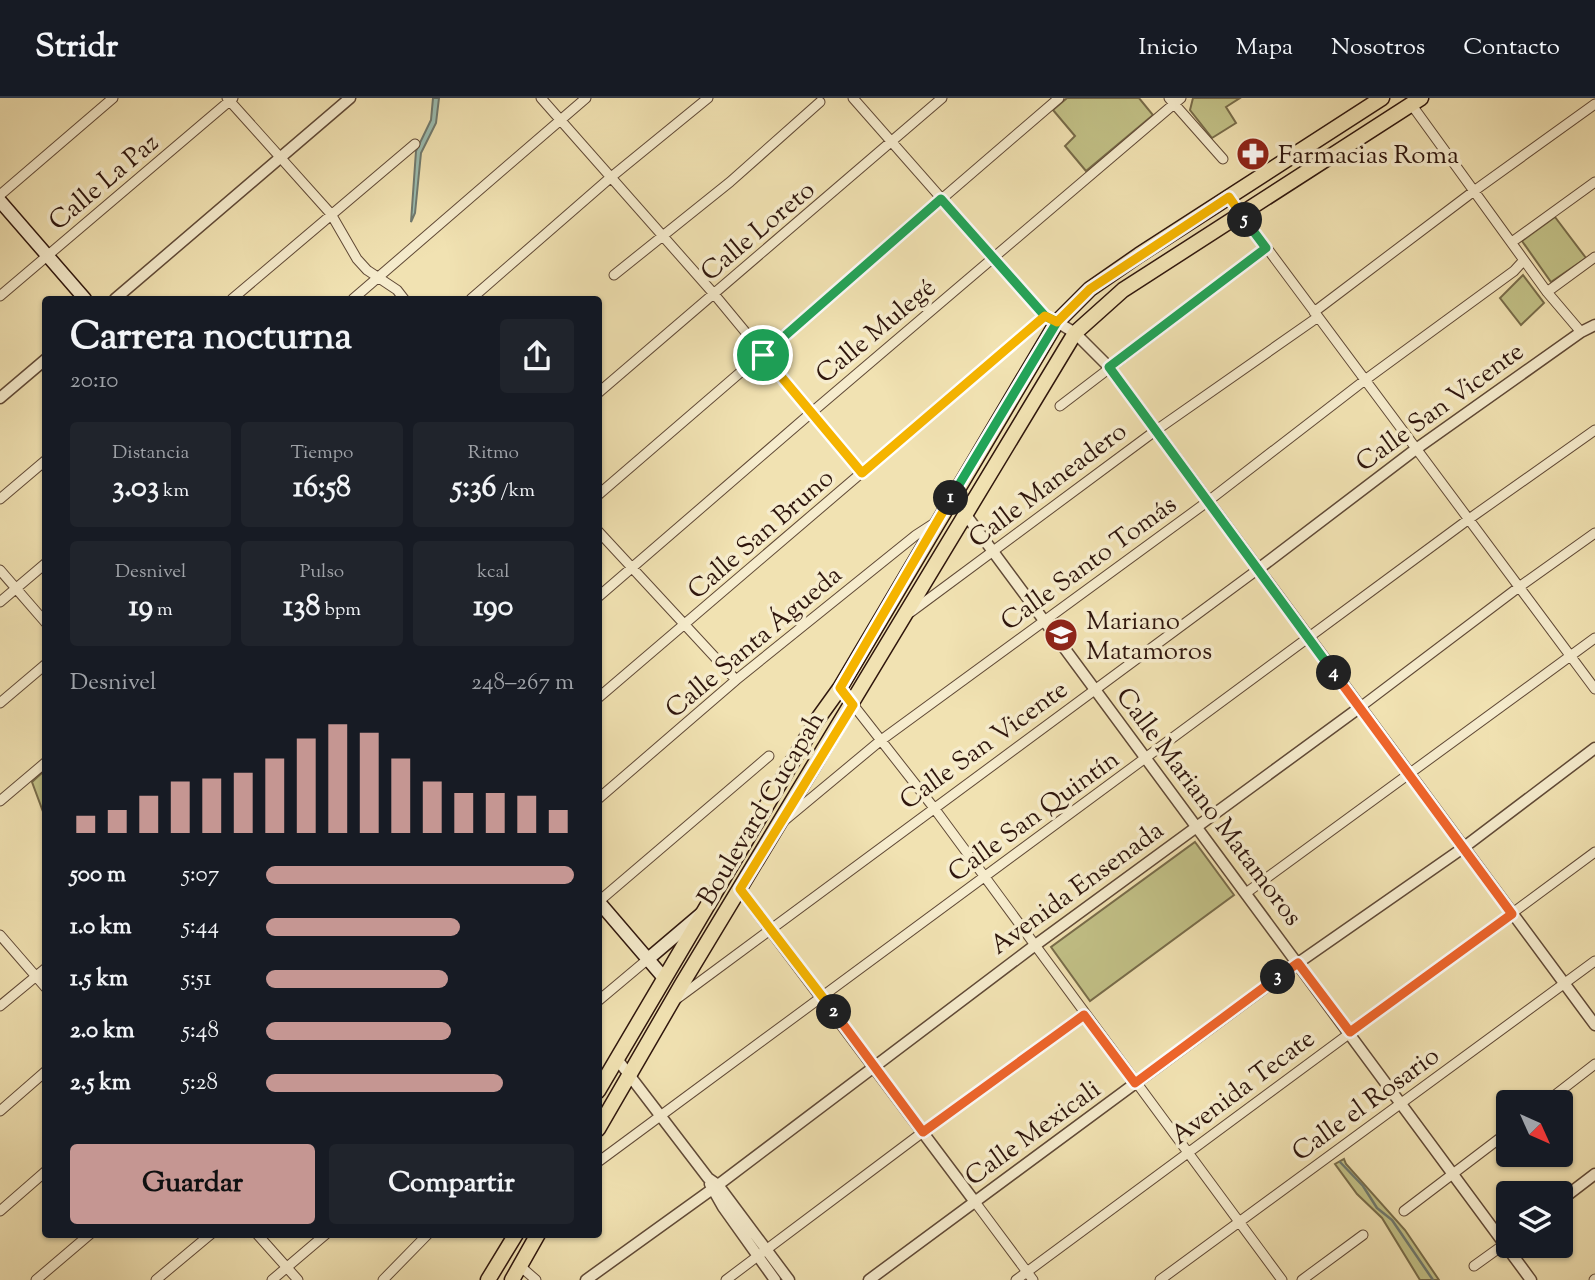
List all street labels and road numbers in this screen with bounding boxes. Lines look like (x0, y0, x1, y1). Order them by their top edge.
street label: Calle La Paz (41, 126, 168, 240)
street label: Calle Loreto (693, 173, 824, 291)
street label: Calle Mulegé (809, 271, 945, 393)
street label: Calle San Vicente (1349, 334, 1532, 482)
street label: Calle Maneadero (962, 414, 1135, 558)
street label: Calle San Bruno (680, 461, 843, 609)
street label: Calle Santo Tomás (994, 487, 1185, 641)
street label: Calle Santa Águeda (658, 558, 851, 728)
street label: Calle San Vicente (893, 672, 1076, 820)
street label: Calle Mariano Matamoros (1106, 681, 1310, 934)
street label: Boulevard Cucapah (690, 705, 835, 913)
street label: Calle San Quintín (941, 742, 1128, 892)
street label: Avenida Ensenada (983, 813, 1172, 965)
street label: Avenida Tecate (1164, 1021, 1323, 1155)
street label: Calle el Rosario (1285, 1039, 1448, 1171)
street label: Calle Mexicali (958, 1072, 1109, 1196)

